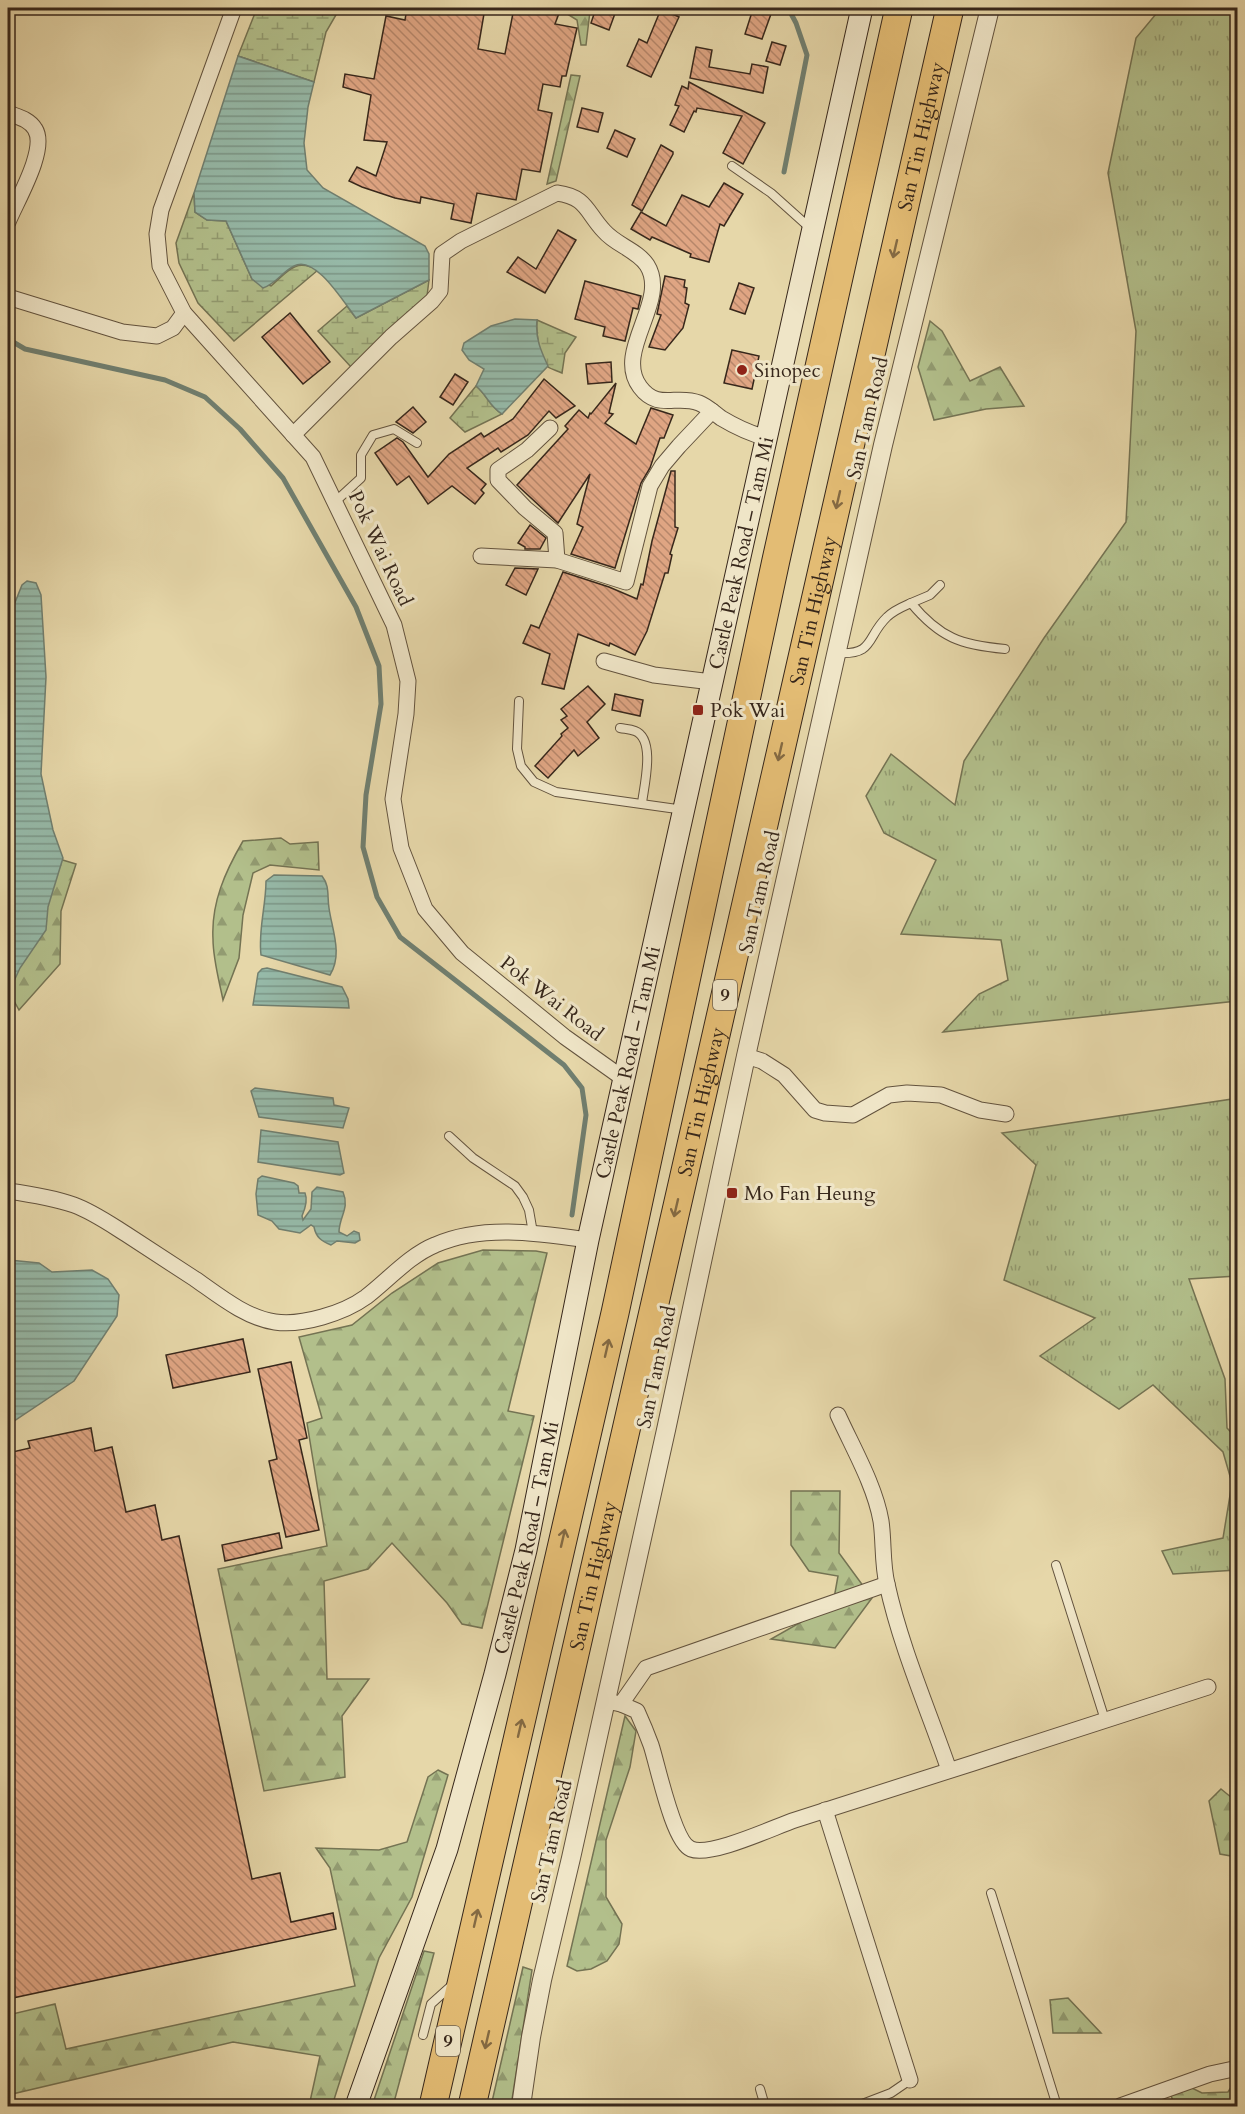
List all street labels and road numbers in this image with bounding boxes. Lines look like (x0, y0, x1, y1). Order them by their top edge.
street label: San Tin Highway (891, 59, 951, 214)
street label: San Tam Road (840, 354, 895, 482)
street label: Castle Peak Road – Tam Mi (702, 433, 780, 672)
street label: Pok Wai Road (342, 486, 419, 611)
street label: San Tin Highway (783, 533, 843, 688)
street label: San Tam Road (732, 828, 787, 956)
street label: Castle Peak Road – Tam Mi (589, 943, 667, 1182)
street label: Pok Wai Road (494, 949, 609, 1048)
road number: 9 (713, 980, 737, 1010)
street label: San Tin Highway (671, 1024, 731, 1179)
street label: San Tam Road (630, 1303, 683, 1431)
street label: Castle Peak Road – Tam Mi (487, 1419, 566, 1657)
street label: San Tin Highway (563, 1498, 624, 1653)
street label: San Tam Road (524, 1777, 579, 1905)
road number: 9 (436, 2026, 460, 2056)

